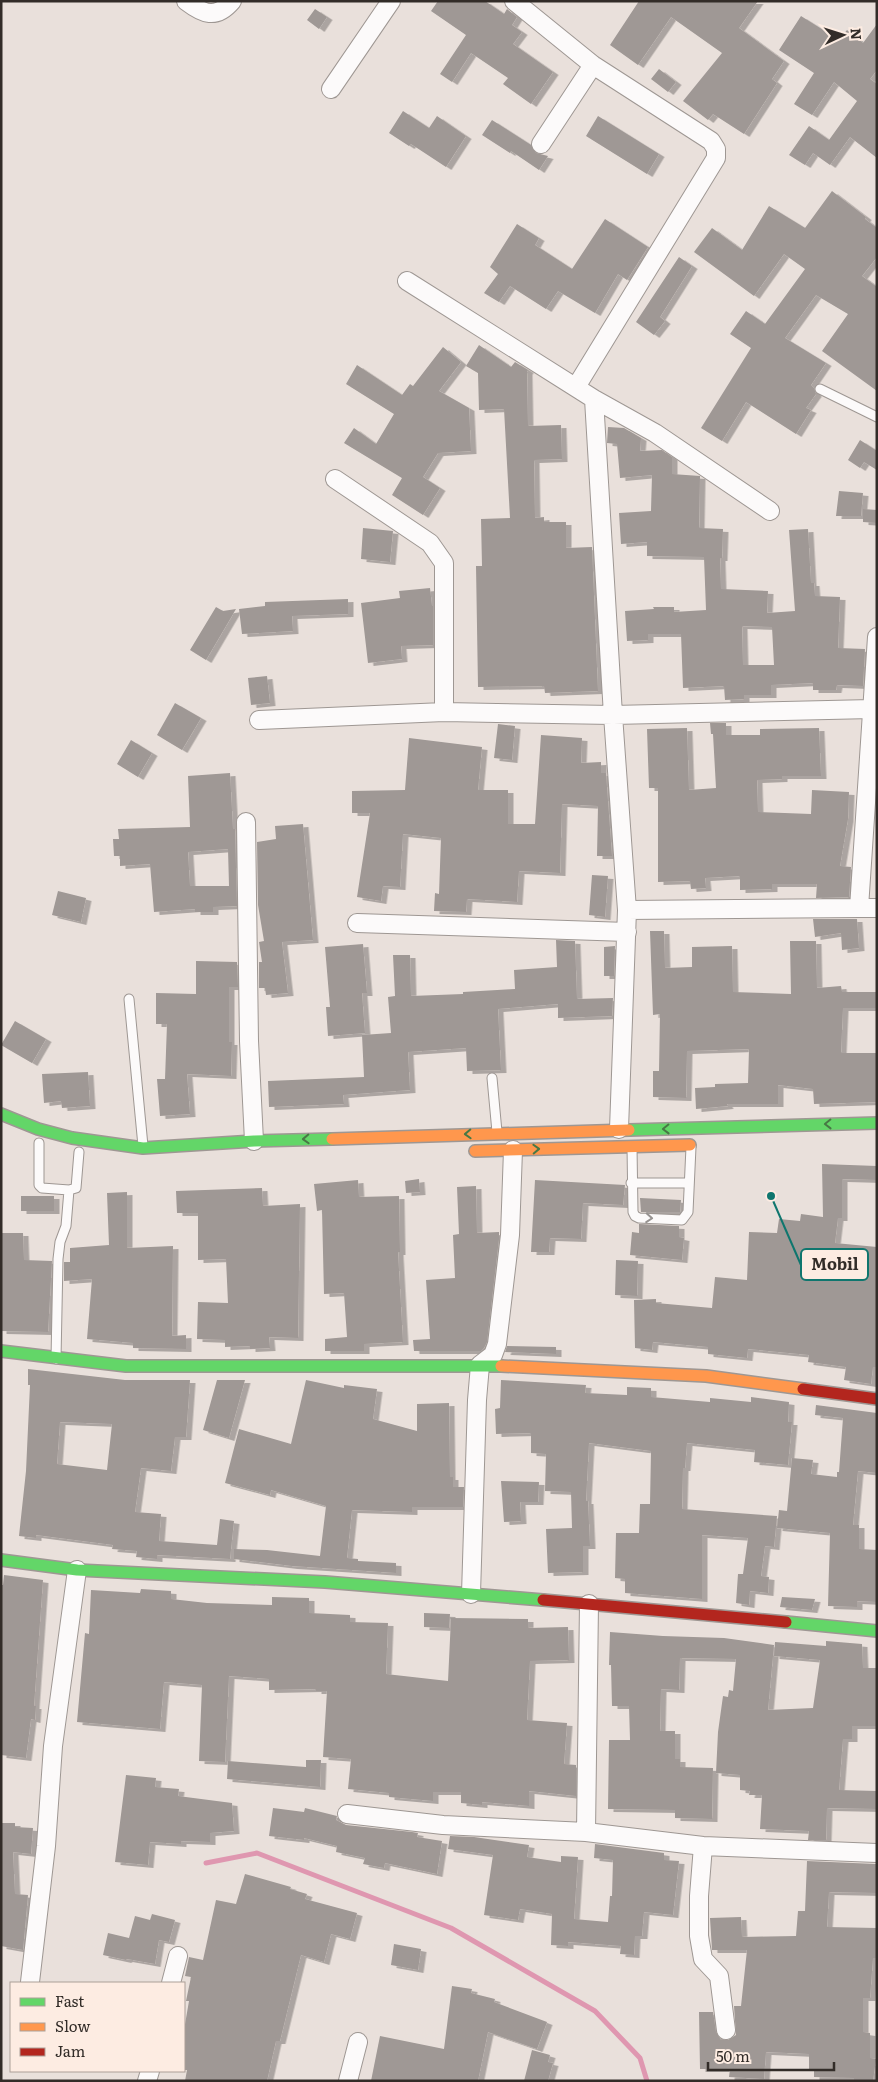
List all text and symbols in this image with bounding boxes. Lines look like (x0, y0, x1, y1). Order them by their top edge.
north arrow (818, 10, 868, 60)
text: N (847, 27, 867, 41)
one-way arrow (824, 1119, 832, 1129)
one-way arrow (661, 1123, 669, 1134)
one-way arrow (464, 1129, 472, 1139)
one-way arrow (302, 1134, 310, 1145)
one-way arrow (532, 1144, 540, 1155)
one-way arrow (645, 1213, 653, 1224)
callout: Mobil (801, 1249, 868, 1280)
text: Mobil (811, 1251, 859, 1275)
legend (10, 1982, 185, 2072)
text: Fast (55, 1989, 84, 2012)
text: Slow (55, 2014, 90, 2037)
text: Jam (55, 2039, 86, 2062)
scale bar (708, 2040, 834, 2072)
text: 50 m (716, 2044, 750, 2067)

